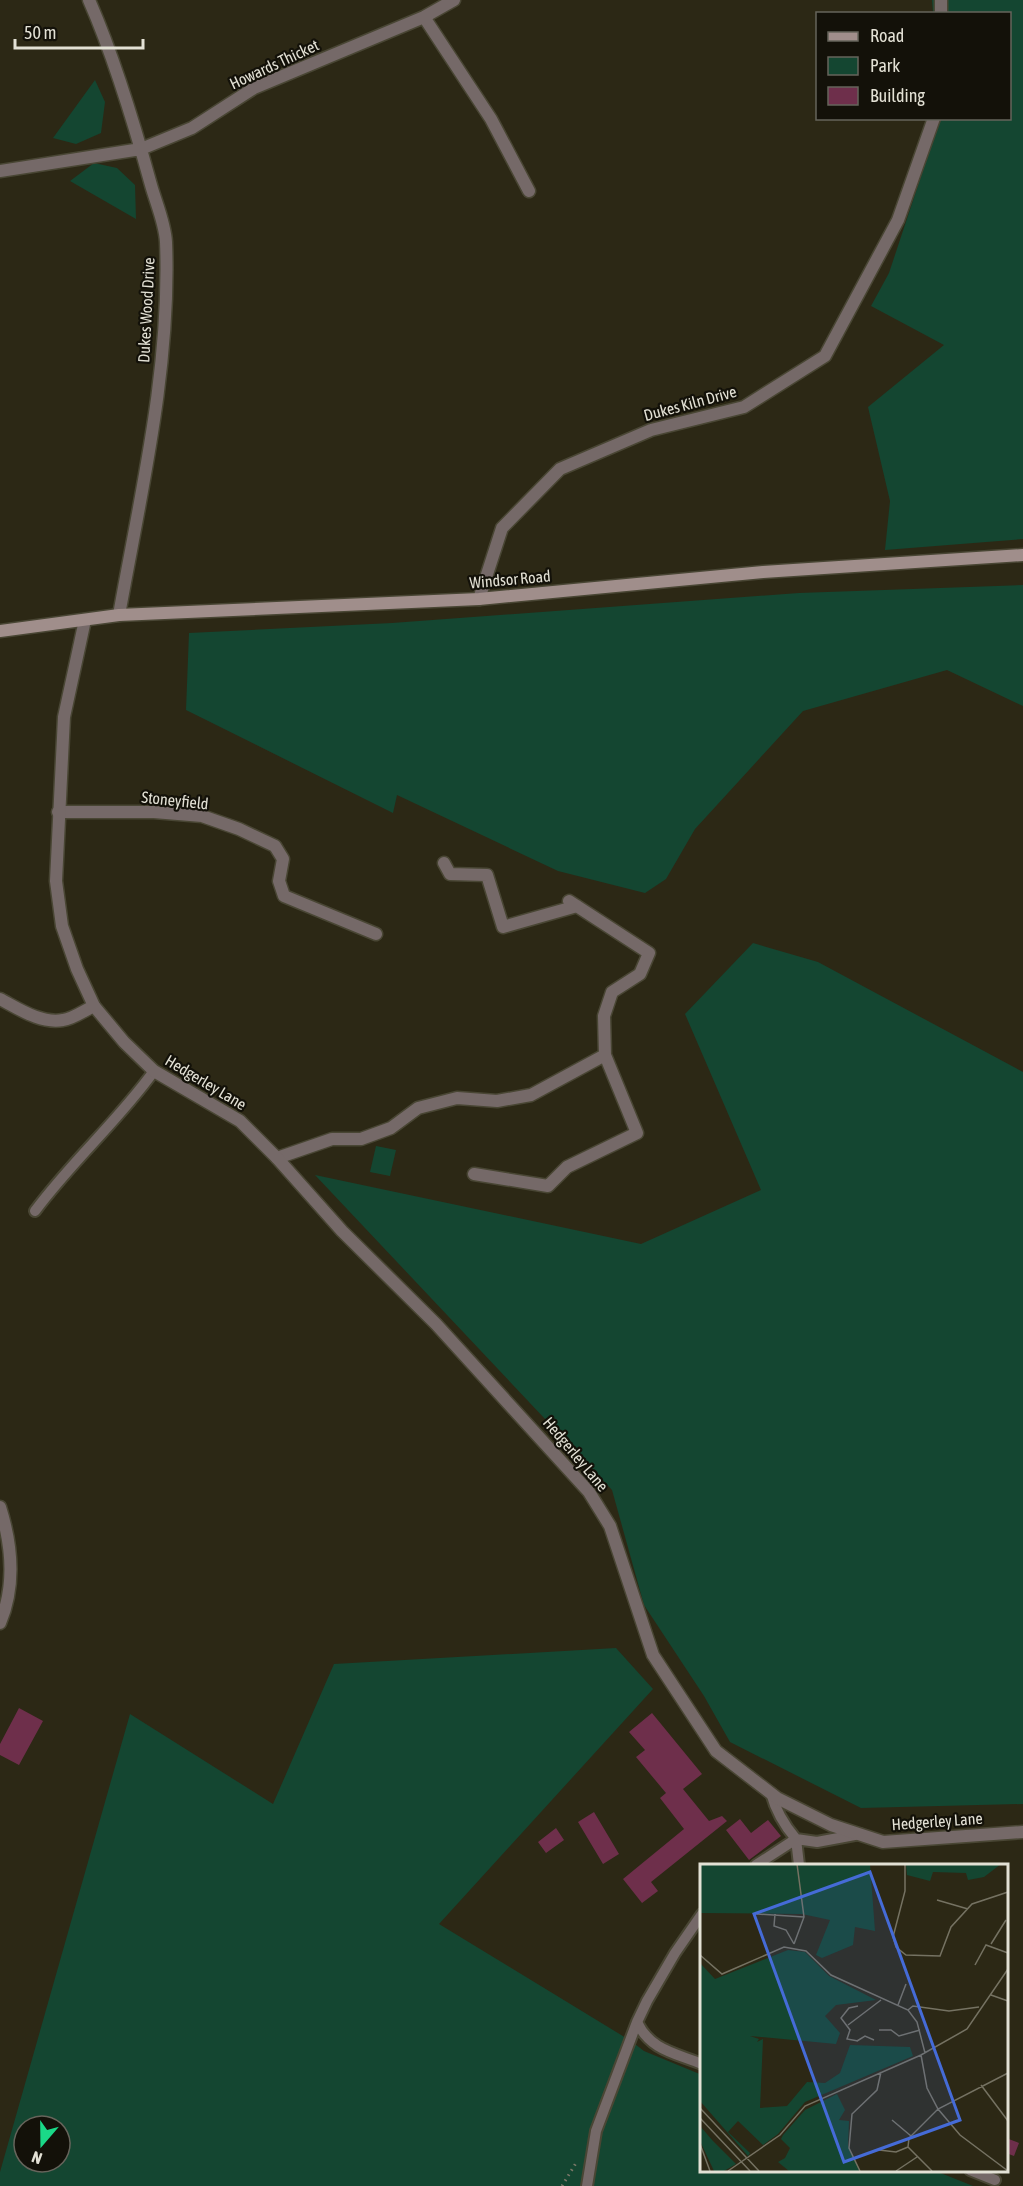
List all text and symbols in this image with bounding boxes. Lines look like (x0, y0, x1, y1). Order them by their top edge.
scale bar (15, 12, 142, 50)
legend (816, 12, 1011, 120)
text: 50 m (24, 22, 56, 43)
text: Road (870, 25, 904, 46)
street label: Howards Thicket (227, 35, 322, 93)
text: Park (870, 55, 900, 76)
text: Building (870, 85, 925, 106)
street label: Dukes Wood Drive (134, 257, 158, 363)
street label: Dukes Kiln Drive (642, 382, 738, 424)
street label: Windsor Road (469, 566, 551, 592)
street label: Stoneyfield (141, 788, 209, 813)
street label: Hedgerley Lane (162, 1051, 250, 1114)
street label: Hedgerley Lane (539, 1413, 612, 1495)
street label: Hedgerley Lane (891, 1809, 983, 1834)
inset map (700, 1864, 1008, 2171)
north arrow (12, 2114, 72, 2174)
text: N (29, 2148, 44, 2168)

